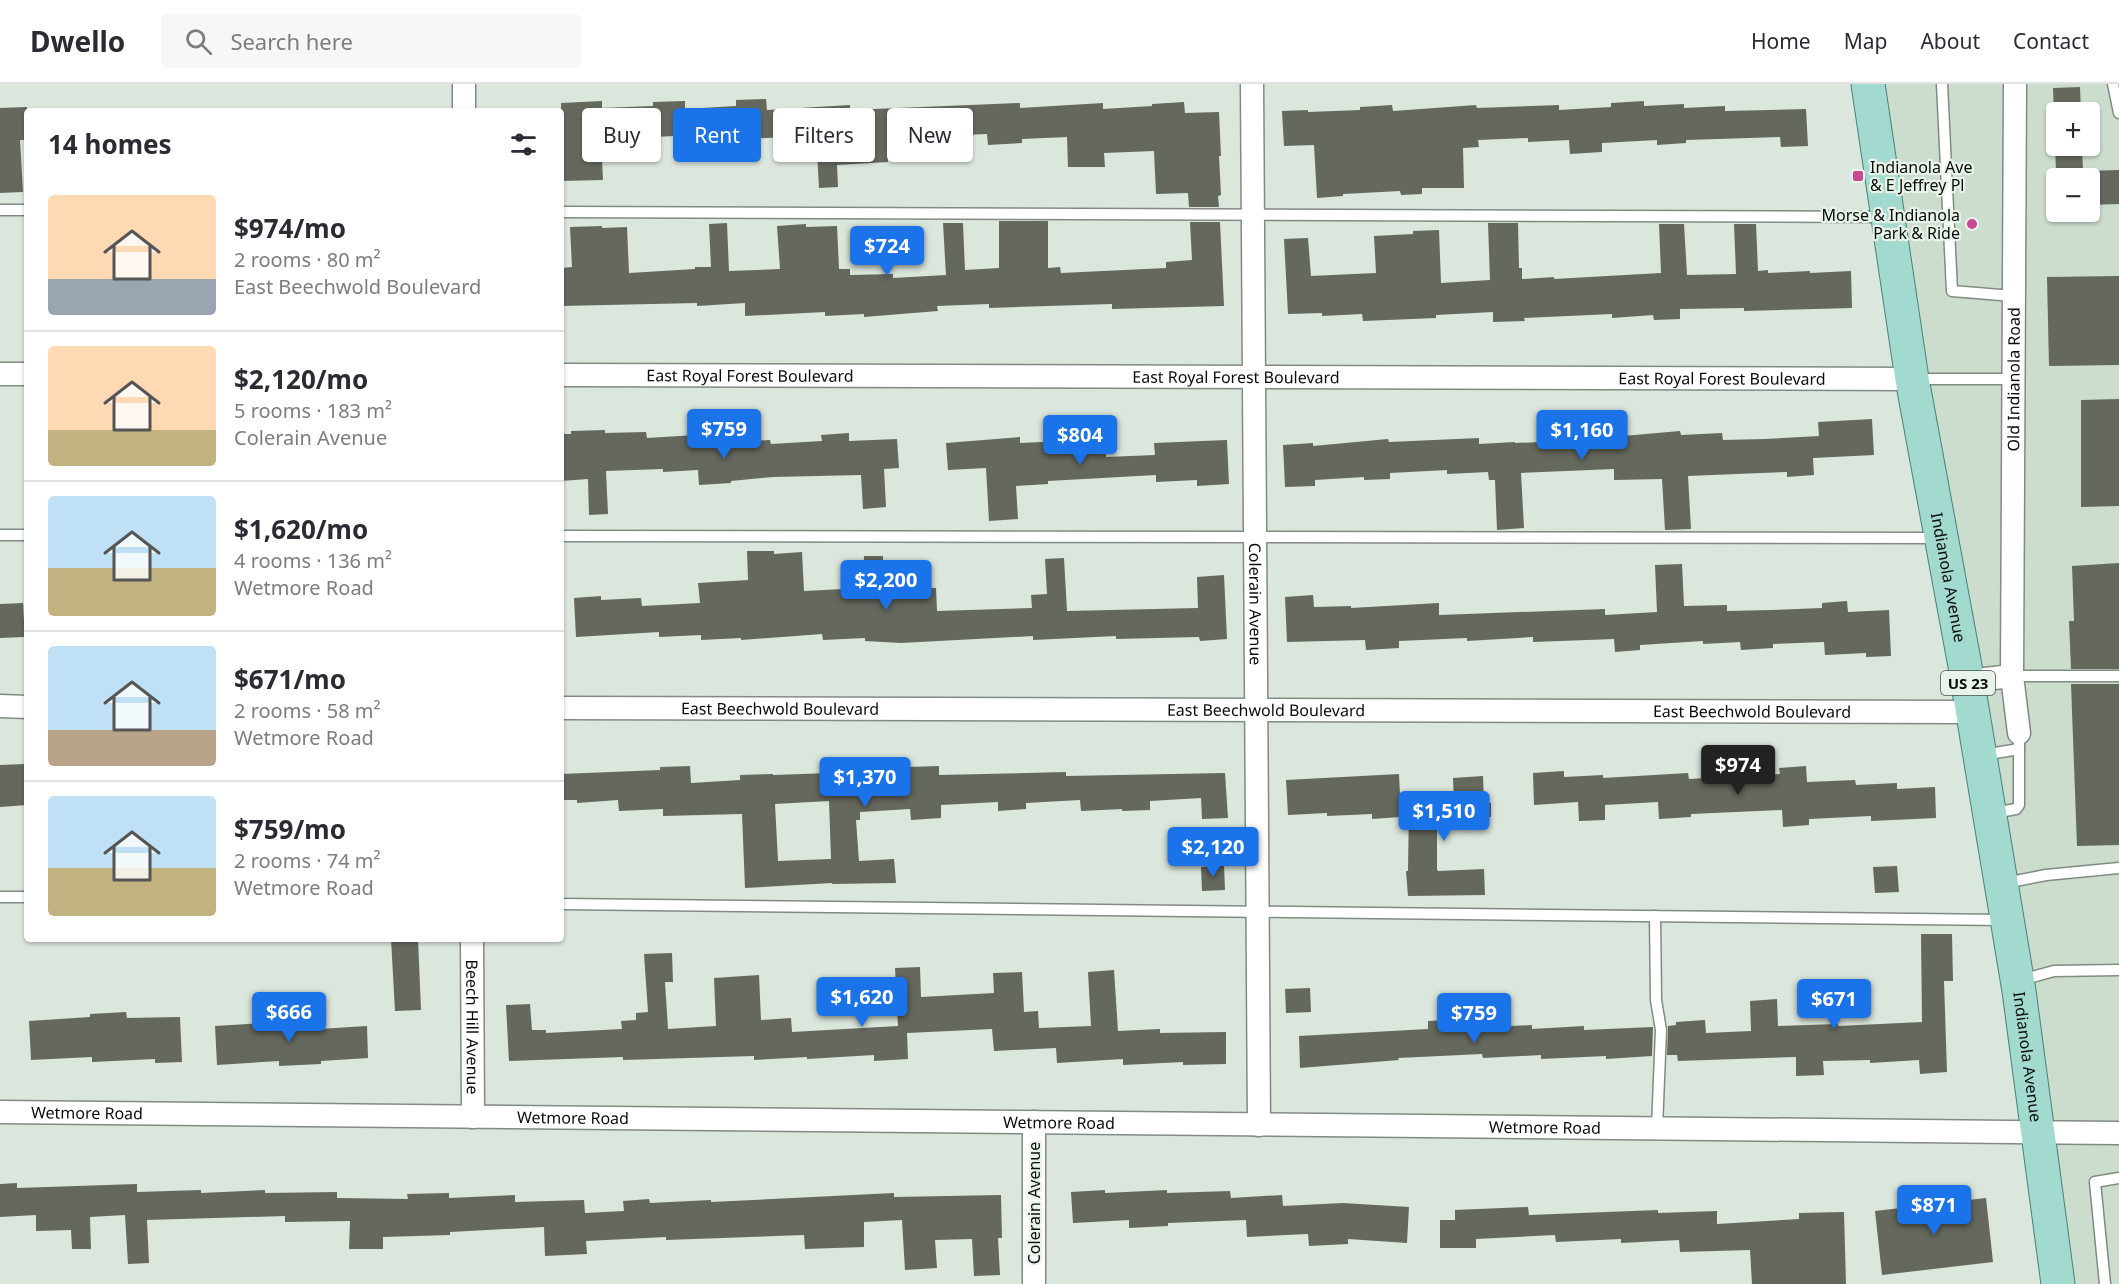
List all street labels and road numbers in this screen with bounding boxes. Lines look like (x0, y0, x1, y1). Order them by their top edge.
street label: Old Indianola Road (2002, 307, 2025, 451)
street label: East Royal Forest Boulevard (646, 364, 854, 387)
street label: East Royal Forest Boulevard (1132, 366, 1340, 388)
street label: East Royal Forest Boulevard (1618, 367, 1826, 390)
street label: Indianola Avenue (1926, 511, 1971, 644)
street label: Colerain Avenue (1244, 543, 1267, 665)
road number: US 23 (1941, 671, 1995, 695)
street label: East Beechwold Boulevard (681, 697, 879, 720)
street label: East Beechwold Boulevard (1167, 699, 1365, 721)
street label: East Beechwold Boulevard (1653, 700, 1851, 723)
street label: Beech Hill Avenue (461, 959, 484, 1095)
street label: Indianola Avenue (2008, 990, 2047, 1123)
street label: Wetmore Road (31, 1101, 143, 1124)
street label: Wetmore Road (517, 1106, 629, 1129)
street label: Wetmore Road (1003, 1111, 1115, 1134)
street label: Wetmore Road (1489, 1116, 1601, 1139)
street label: Colerain Avenue (1023, 1142, 1045, 1264)

